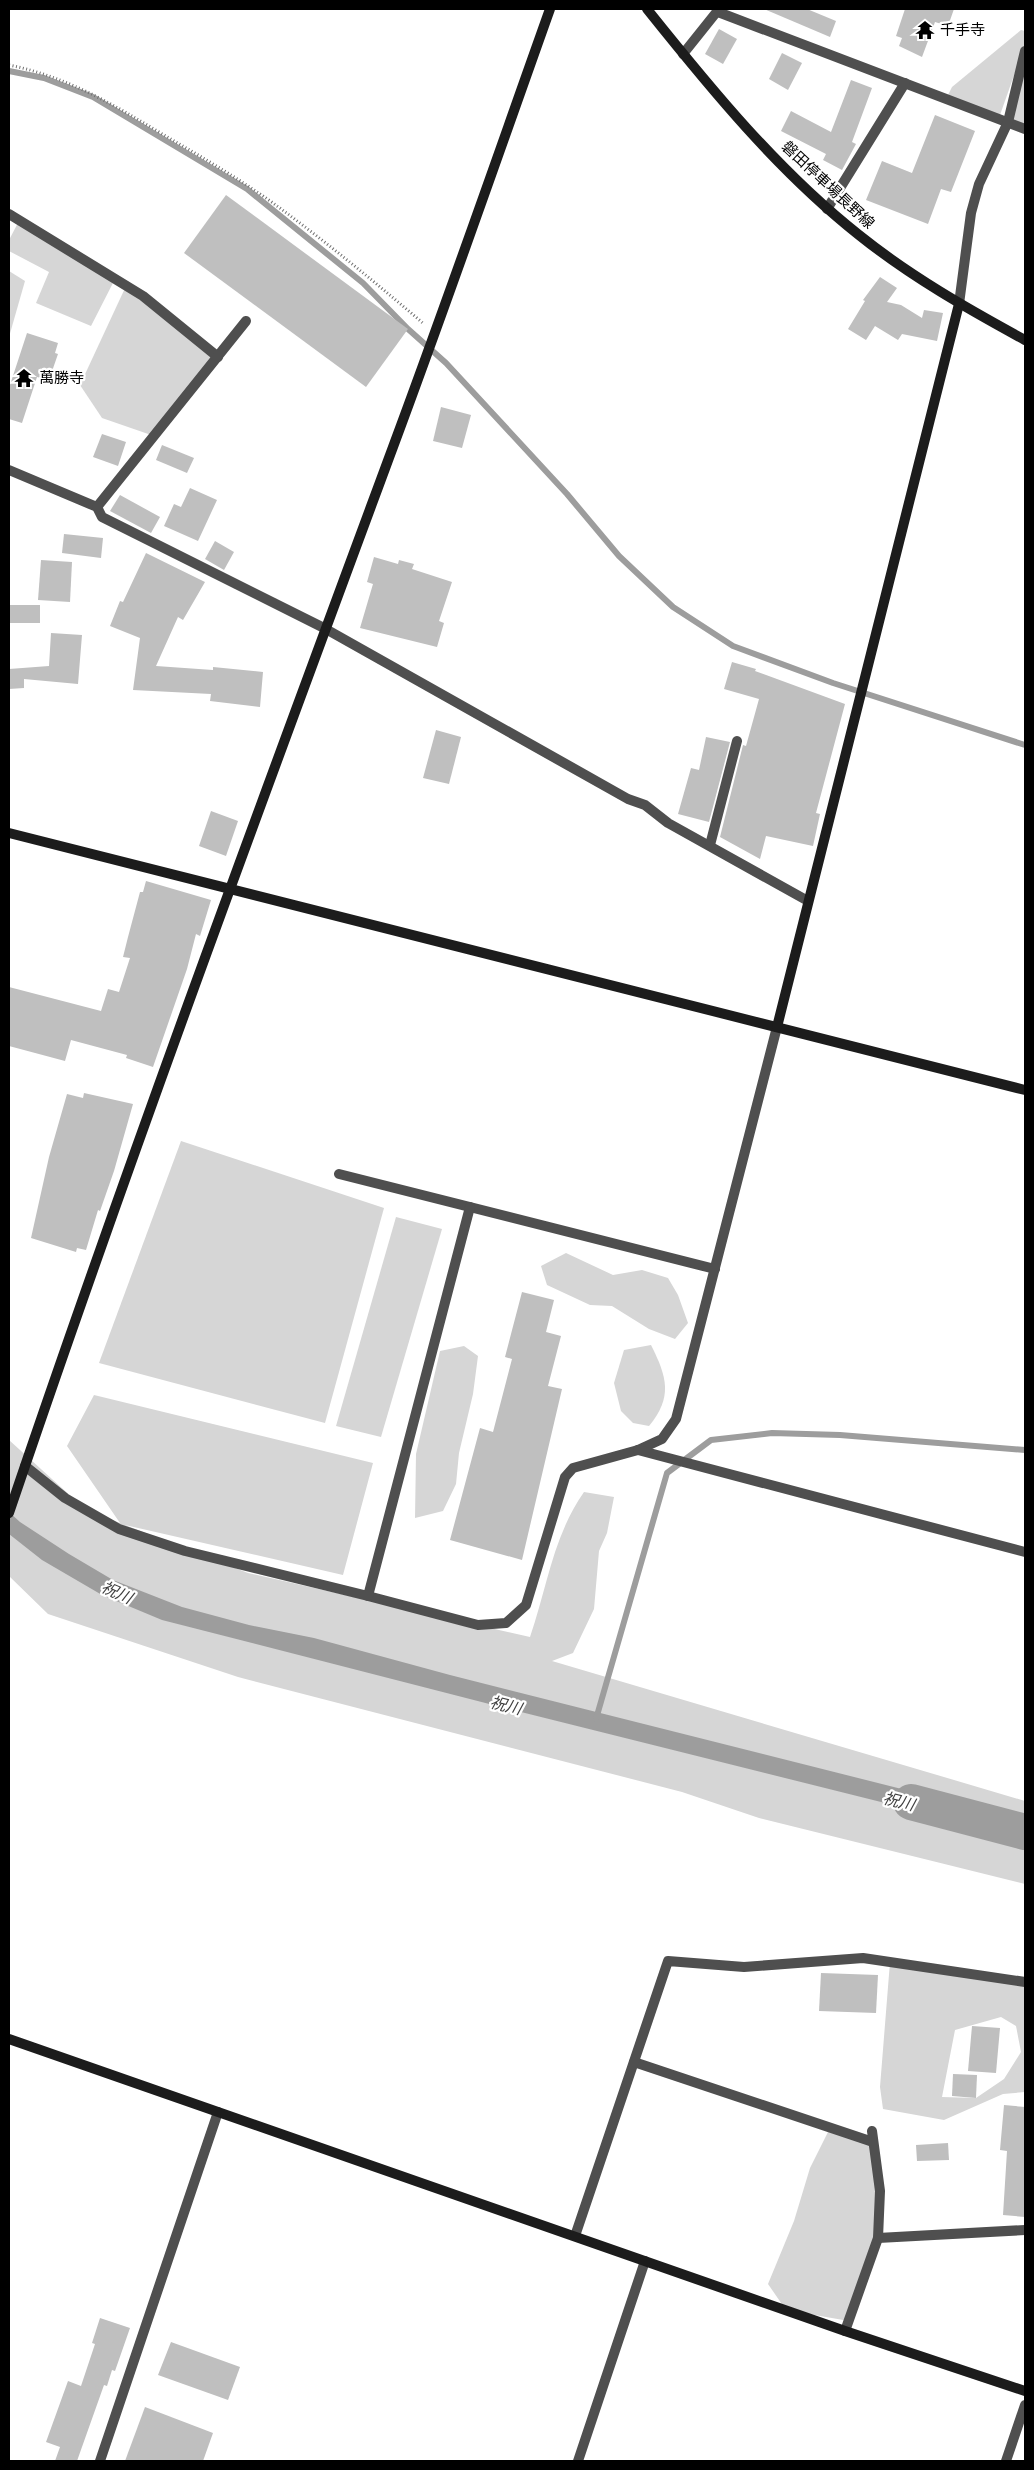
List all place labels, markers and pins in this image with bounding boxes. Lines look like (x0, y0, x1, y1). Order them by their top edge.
temple icon: 千手寺 (914, 19, 936, 41)
place label: 千手寺 (940, 20, 985, 38)
temple icon: 萬勝寺 (13, 367, 35, 389)
place label: 萬勝寺 (39, 368, 84, 386)

